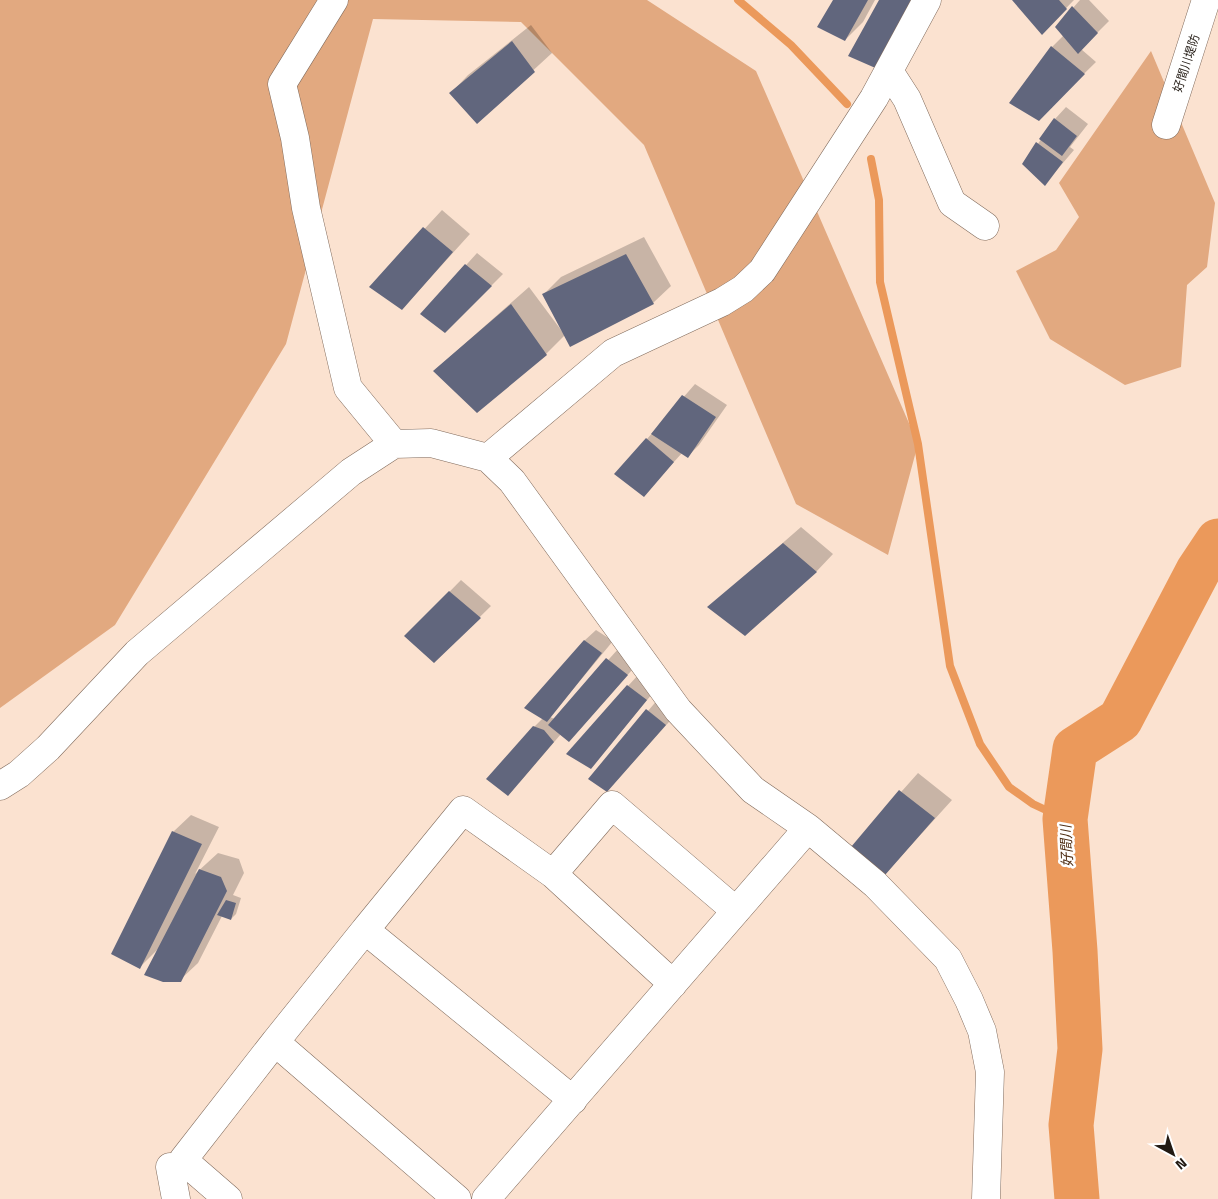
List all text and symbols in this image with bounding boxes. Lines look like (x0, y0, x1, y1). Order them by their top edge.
street label: 好間川堤防 (1168, 32, 1204, 94)
water label: 好間川 (1054, 822, 1078, 868)
north arrow (1148, 1129, 1198, 1179)
text: N (1171, 1153, 1192, 1176)

